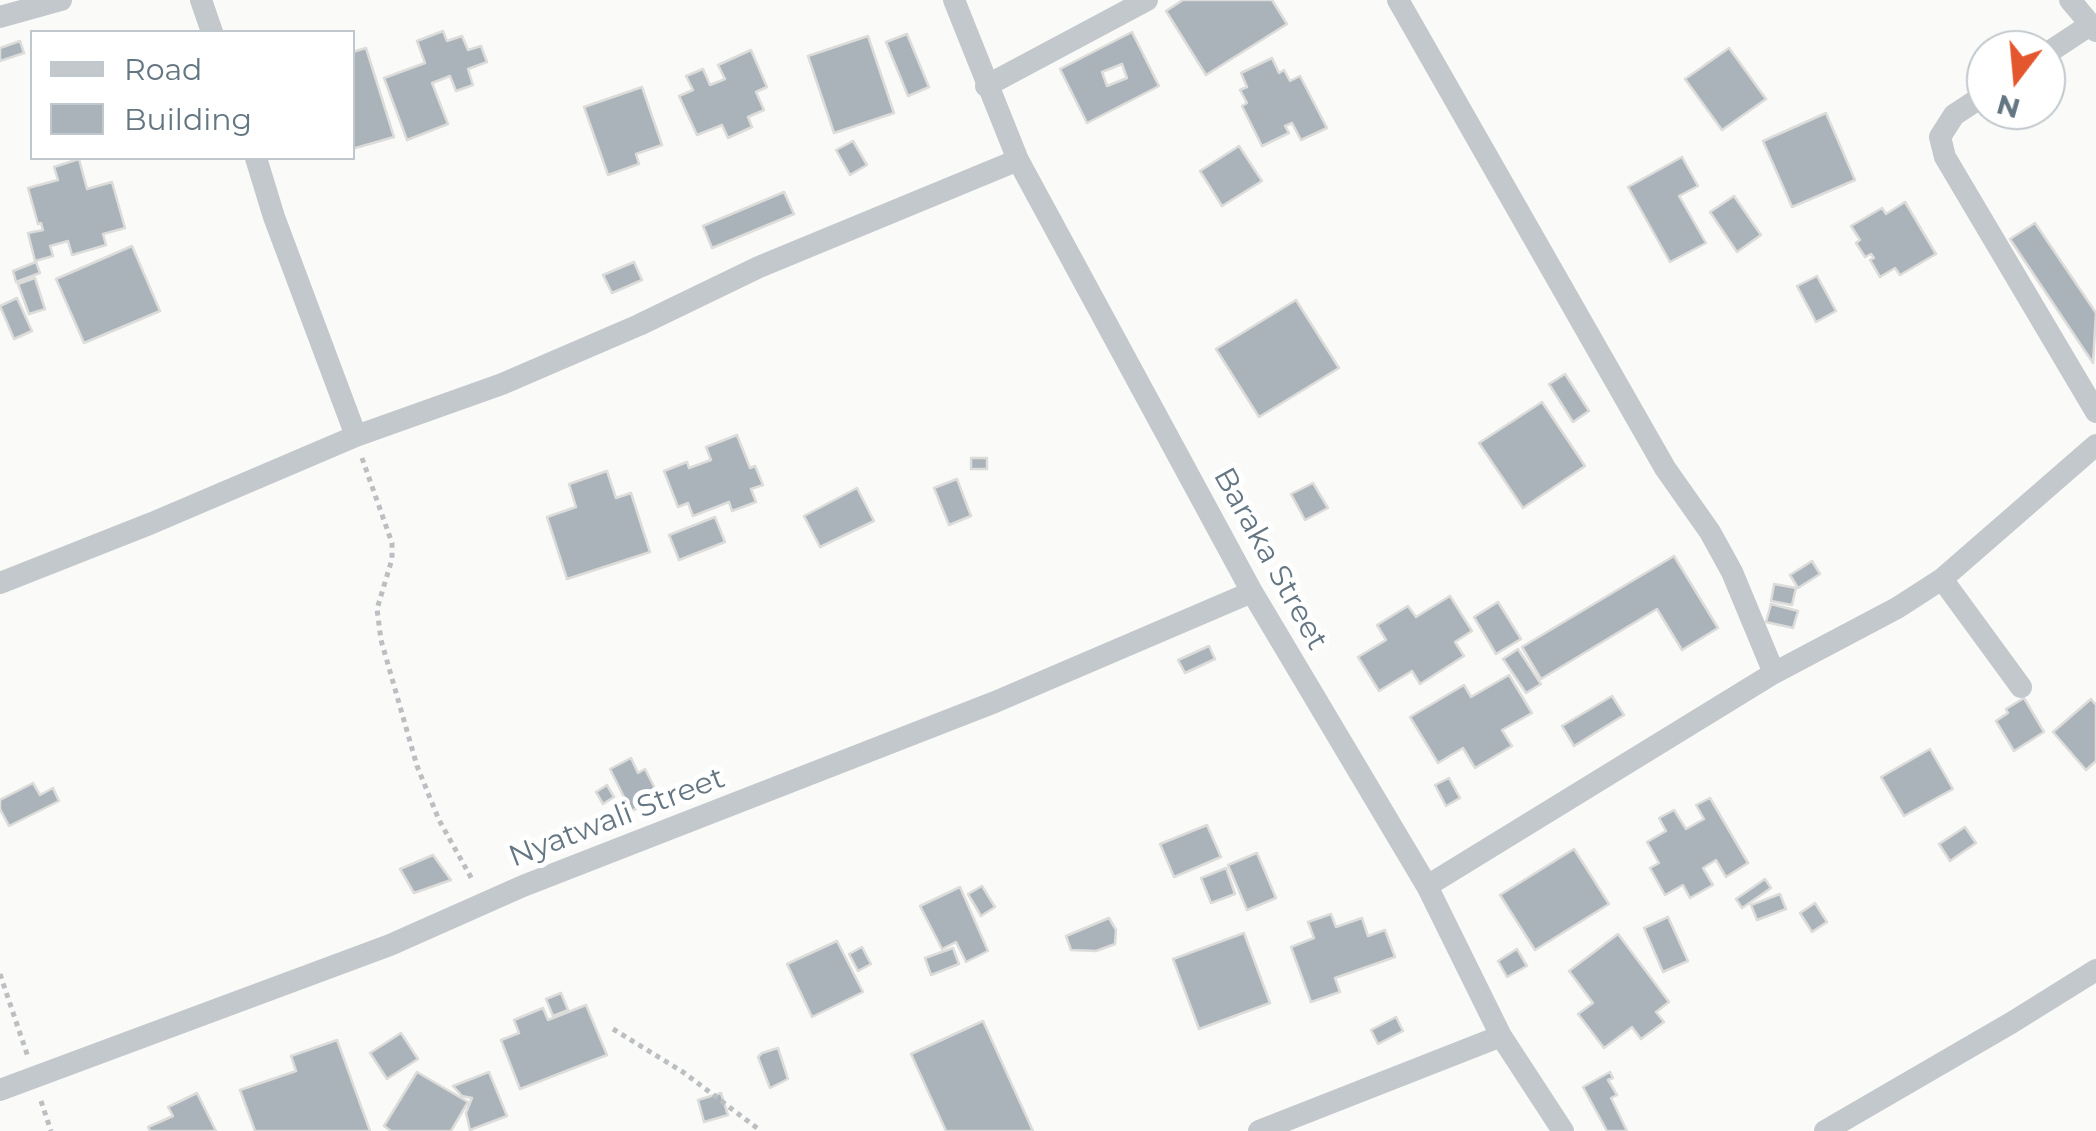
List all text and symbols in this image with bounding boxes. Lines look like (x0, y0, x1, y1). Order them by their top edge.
legend (30, 30, 355, 160)
north arrow (1966, 30, 2066, 130)
text: Road (124, 51, 202, 88)
text: N (1993, 87, 2024, 126)
text: Building (124, 101, 252, 138)
street label: Baraka Street (1205, 462, 1335, 656)
street label: Nyatwali Street (504, 760, 730, 876)

